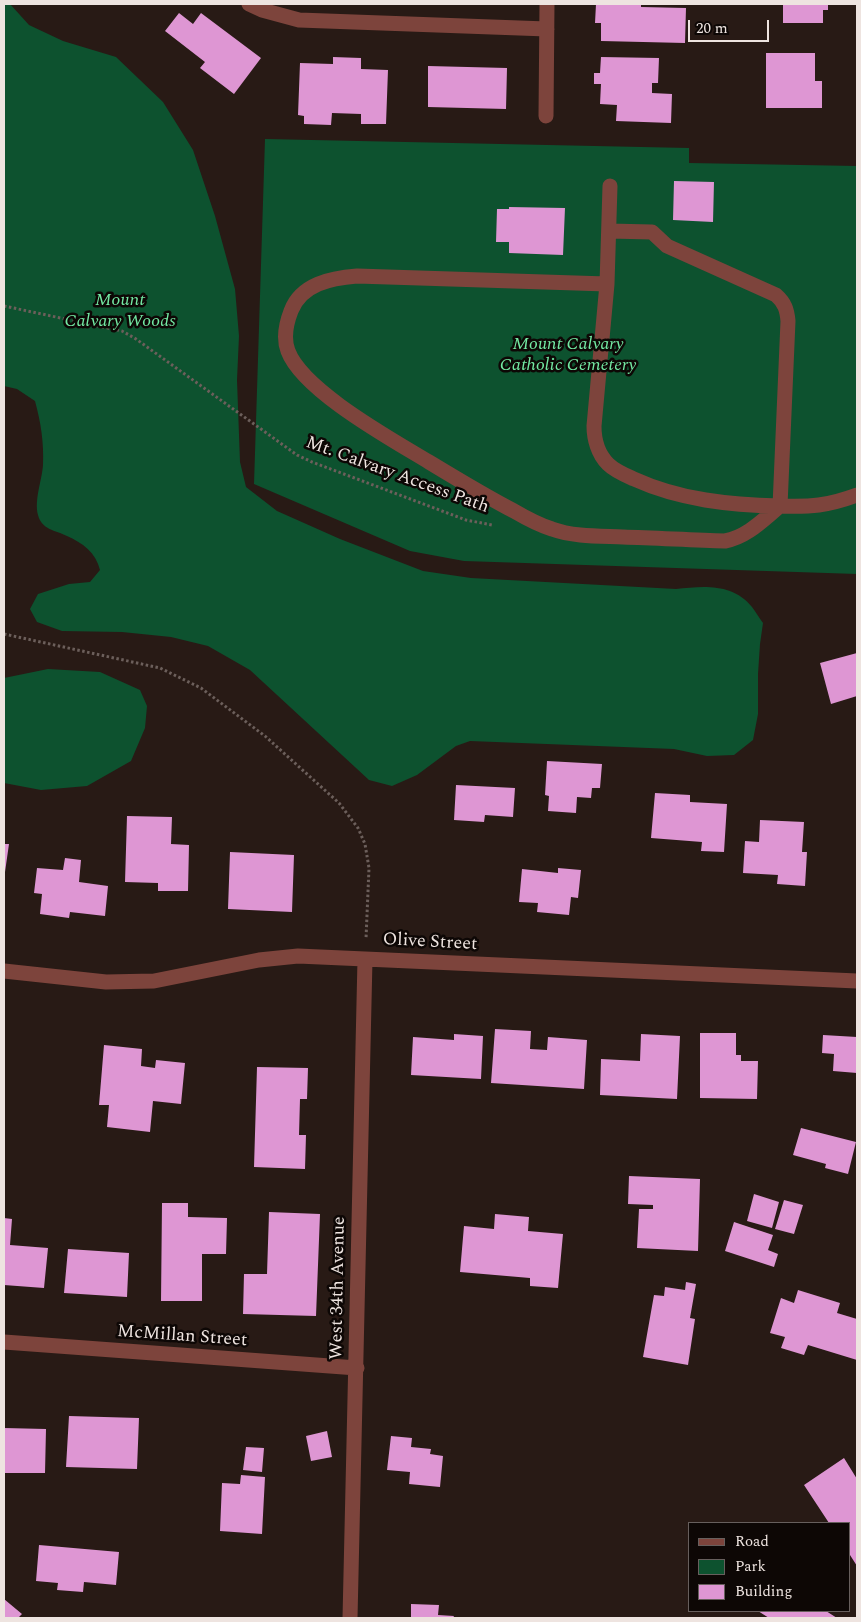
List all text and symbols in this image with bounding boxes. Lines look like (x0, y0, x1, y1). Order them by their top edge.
scale bar (691, 10, 772, 42)
text: 20 m (696, 17, 728, 40)
park label: Mount Calvary Woods (64, 290, 176, 332)
park label: Mount Calvary Catholic Cemetery (500, 334, 636, 376)
street label: Mt. Calvary Access Path (303, 433, 491, 519)
street label: Olive Street (382, 930, 478, 956)
street label: West 34th Avenue (327, 1216, 351, 1360)
street label: McMillan Street (116, 1322, 248, 1352)
legend (688, 1522, 851, 1612)
text: Road (735, 1530, 769, 1553)
text: Park (735, 1555, 766, 1578)
text: Building (735, 1580, 792, 1603)

